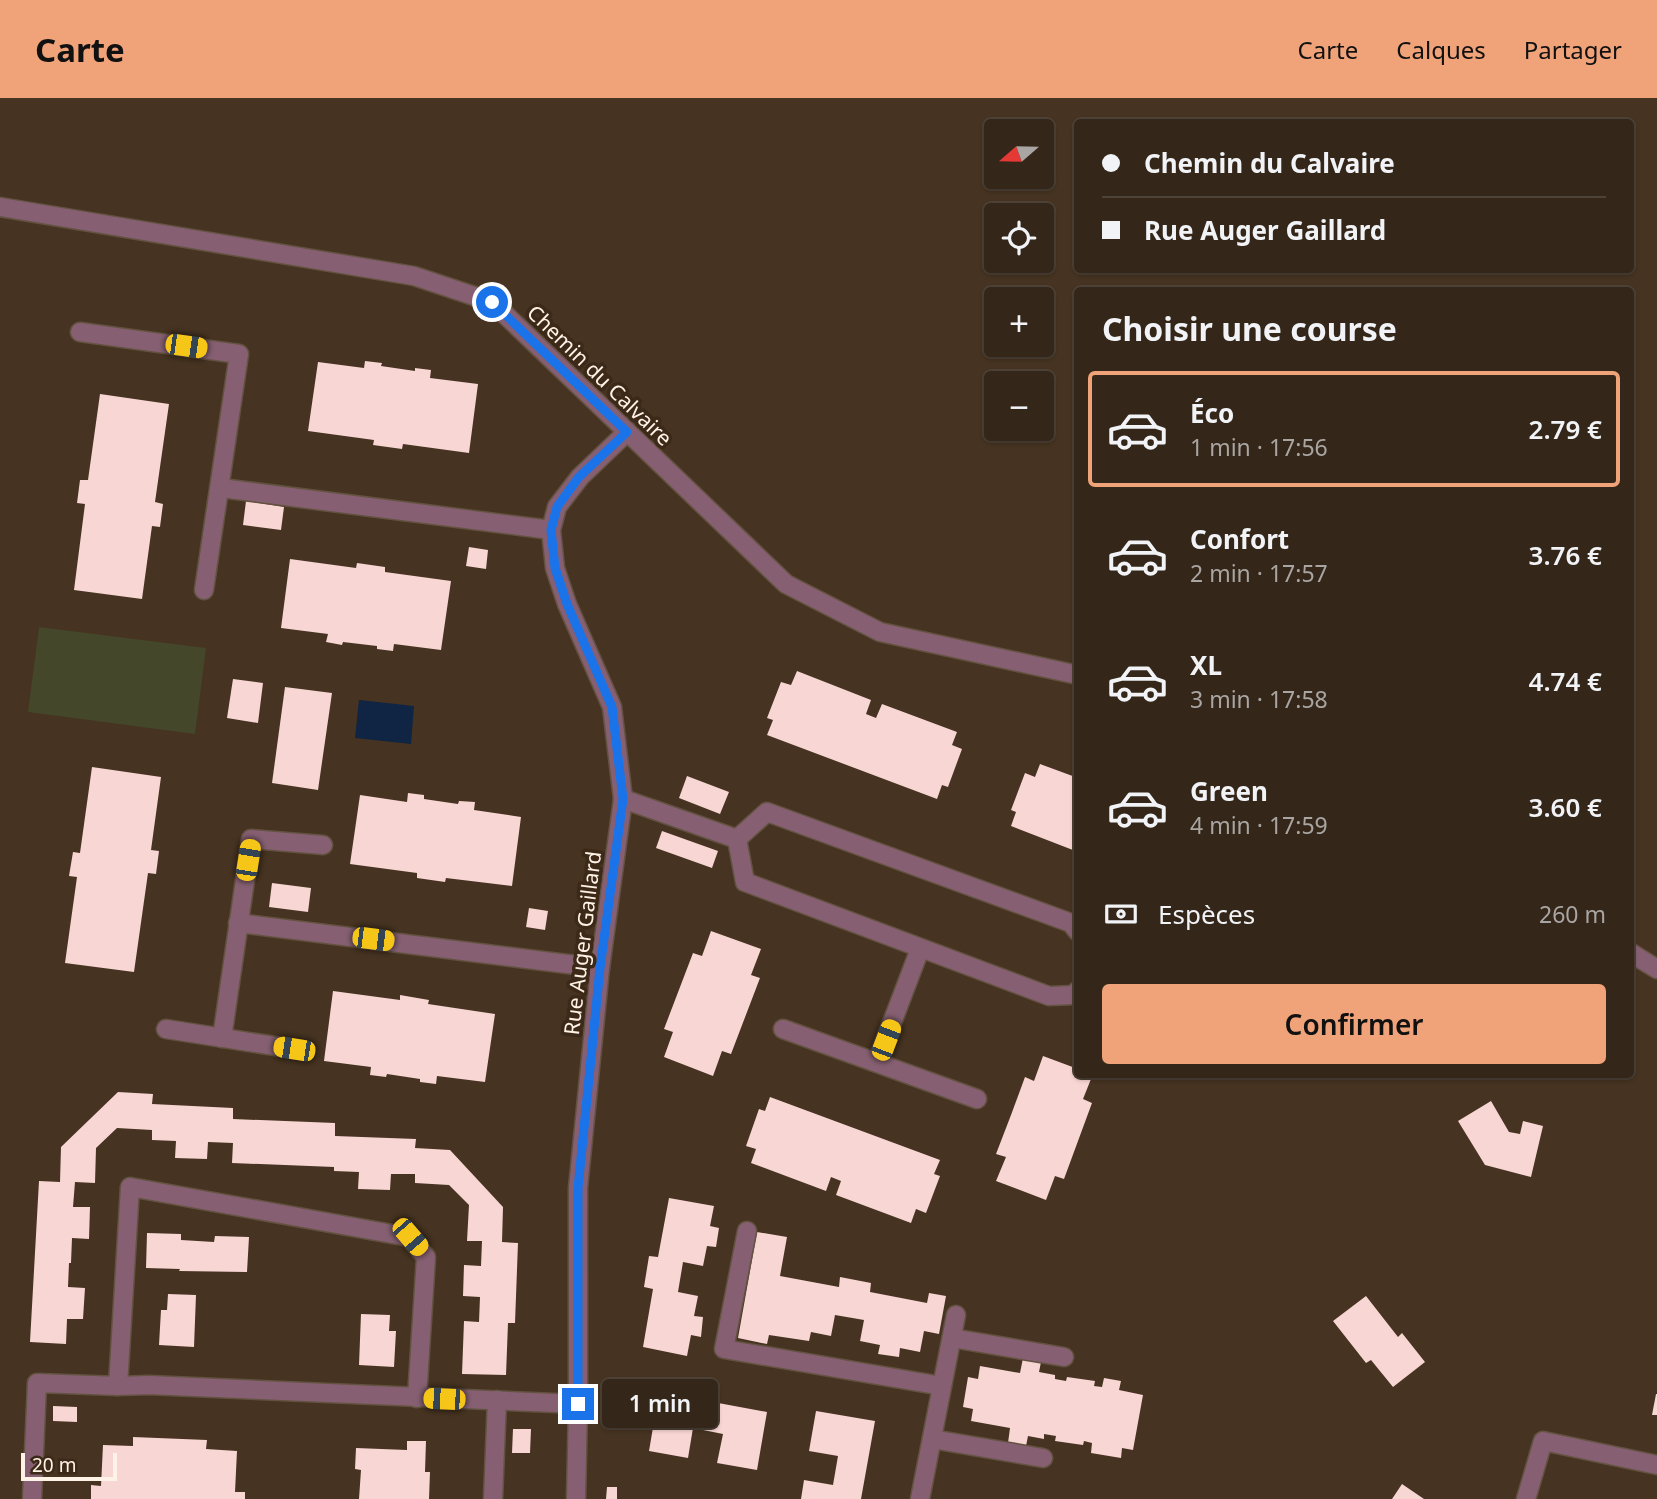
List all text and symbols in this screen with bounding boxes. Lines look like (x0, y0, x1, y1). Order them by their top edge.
text: Carte (35, 27, 125, 72)
text: Carte (1298, 33, 1358, 66)
text: Calques (1396, 33, 1486, 66)
text: Partager (1524, 33, 1622, 66)
north arrow (984, 119, 1054, 189)
map controls (984, 119, 1054, 441)
text: Chemin du Calvaire (1144, 145, 1395, 181)
button: locate (984, 203, 1054, 273)
text: Rue Auger Gaillard (1144, 212, 1386, 248)
route start (476, 286, 508, 318)
button: + (984, 287, 1054, 357)
street label: Chemin du Calvaire (521, 298, 679, 452)
text: Choisir une course (1102, 307, 1397, 350)
car (164, 333, 209, 359)
button: − (984, 371, 1054, 441)
text: Éco (1190, 395, 1234, 431)
icon: car (1106, 398, 1169, 461)
text: 2.79 € (1529, 411, 1602, 447)
text: 1 min · 17:56 (1190, 431, 1328, 463)
text: Confort (1190, 521, 1289, 557)
icon: car (1106, 524, 1169, 587)
text: 3.76 € (1529, 537, 1602, 573)
text: 2 min · 17:57 (1190, 557, 1328, 589)
text: XL (1190, 647, 1222, 683)
icon: car (1106, 650, 1169, 713)
text: 4.74 € (1529, 663, 1602, 699)
text: 3 min · 17:58 (1190, 683, 1328, 715)
text: Green (1190, 773, 1268, 809)
icon: car (1106, 776, 1169, 839)
text: 3.60 € (1529, 789, 1602, 825)
text: 4 min · 17:59 (1190, 809, 1328, 841)
car (235, 838, 262, 882)
street label: Rue Auger Gaillard (557, 850, 607, 1036)
icon: cash (1102, 895, 1140, 933)
text: Espèces (1158, 896, 1255, 932)
text: 260 m (1539, 898, 1606, 930)
car (351, 926, 396, 952)
button: Confirmer (1102, 984, 1606, 1064)
car (869, 1017, 904, 1063)
car (272, 1035, 317, 1063)
car (389, 1214, 432, 1260)
callout: 1 min (602, 1380, 718, 1428)
text: 1 min (629, 1387, 691, 1419)
car (423, 1388, 466, 1410)
route end (562, 1388, 594, 1420)
scale bar (21, 1450, 117, 1482)
text: 20 m (32, 1452, 76, 1478)

